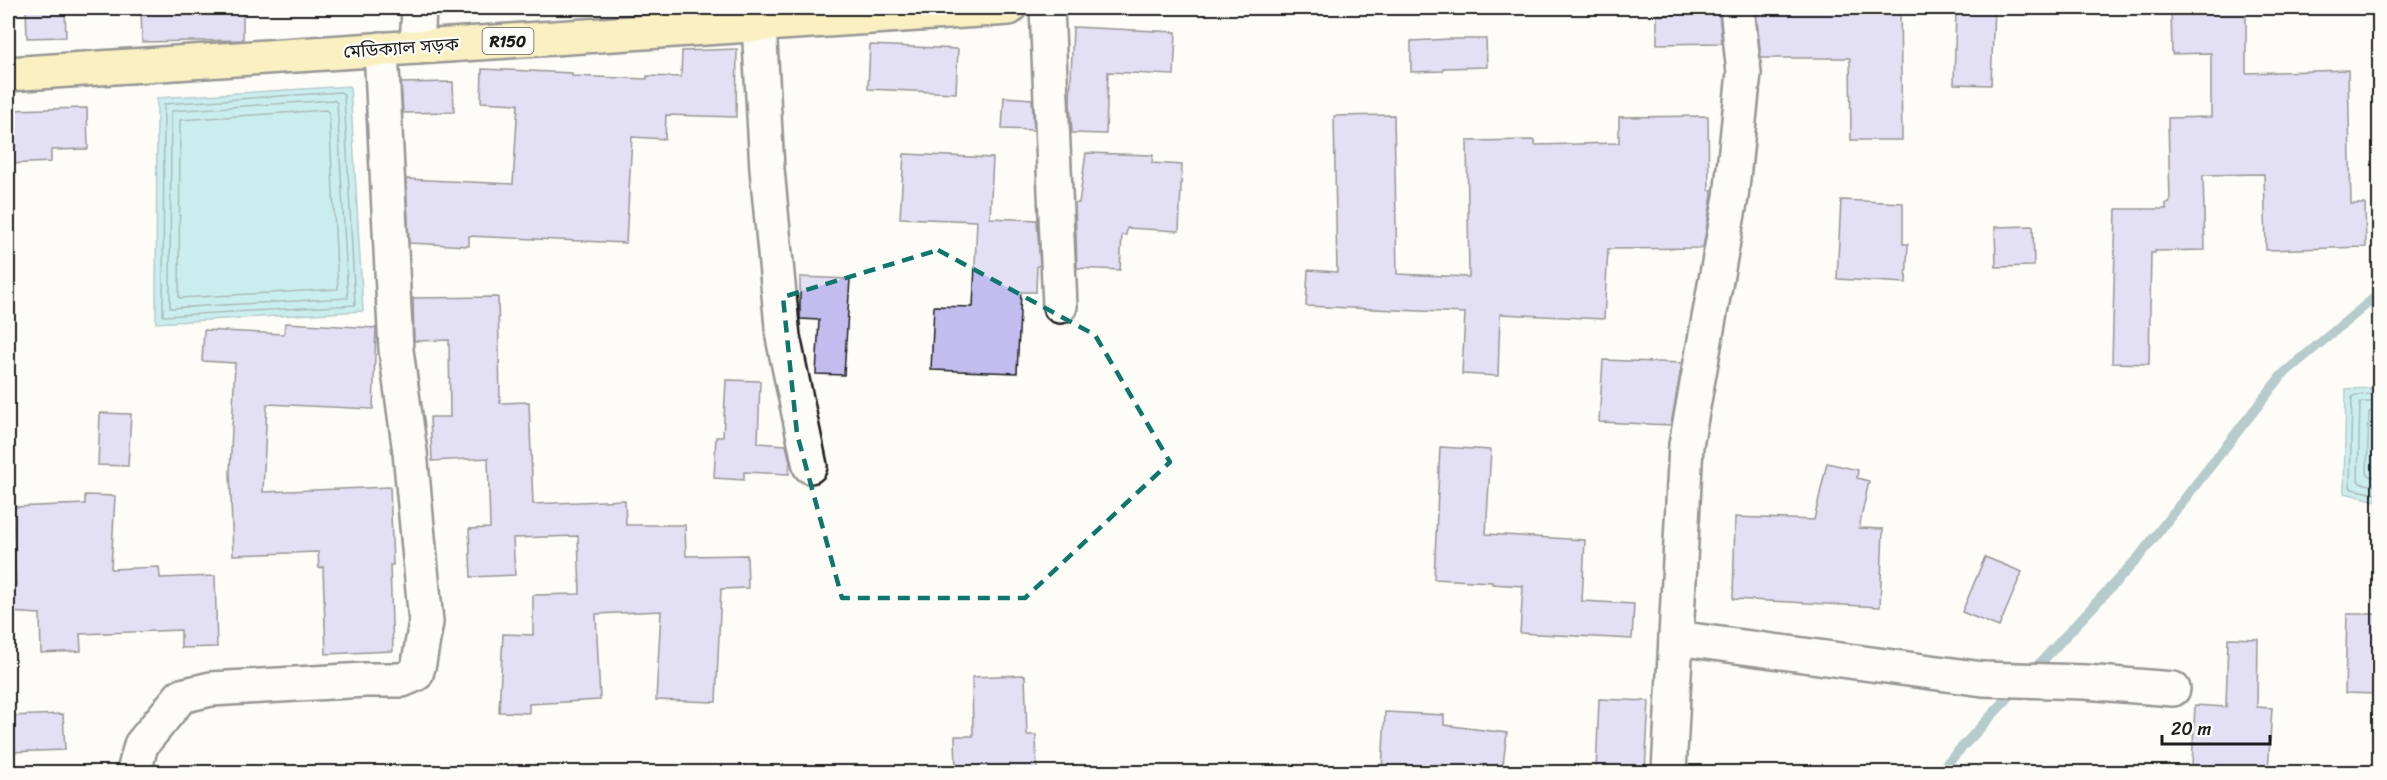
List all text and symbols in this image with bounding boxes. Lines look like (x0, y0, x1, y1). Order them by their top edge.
street label: মেডিক্যাল সড়ক (342, 28, 460, 68)
road number: R150 (482, 28, 534, 54)
scale bar (2162, 708, 2270, 746)
text: 20 m (2171, 713, 2211, 745)

